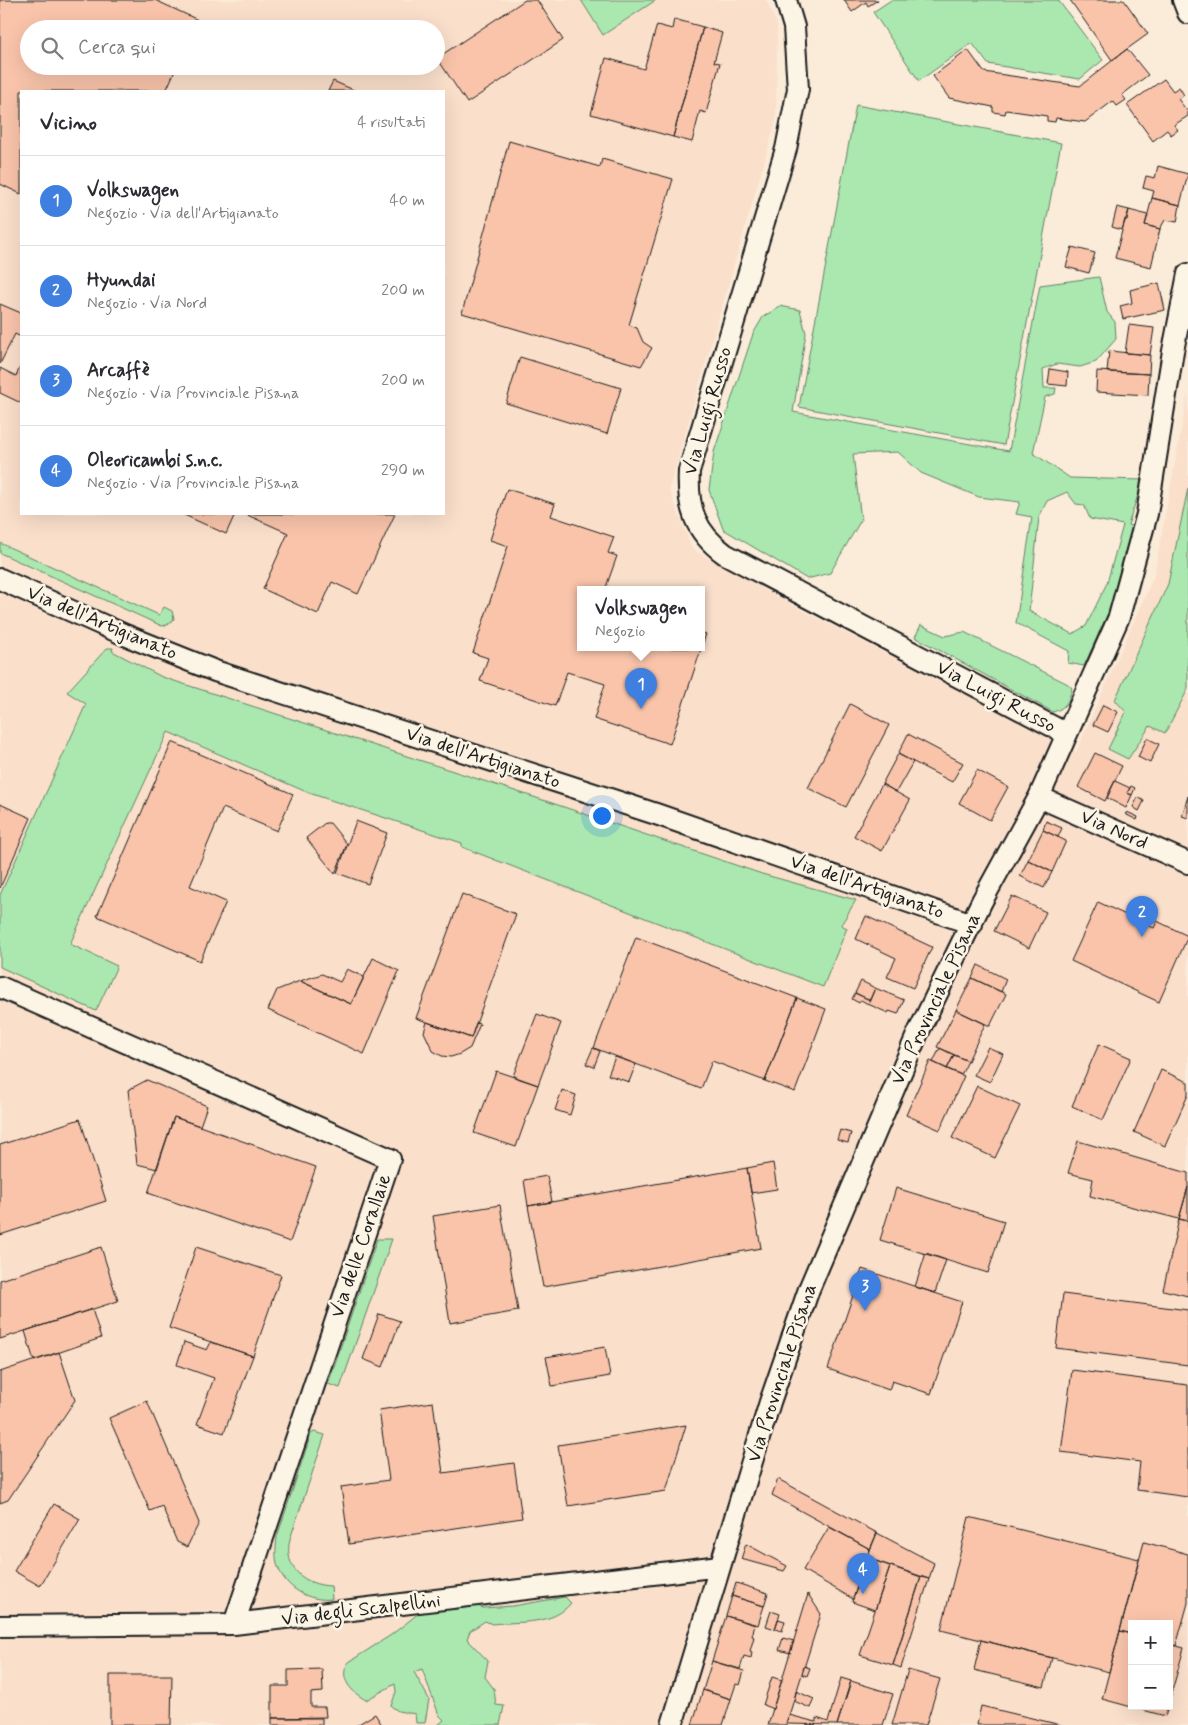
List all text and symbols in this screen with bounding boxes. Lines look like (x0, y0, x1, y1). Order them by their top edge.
search box (20, 20, 445, 75)
icon: search (38, 34, 66, 62)
text: Cerca qui (78, 35, 156, 60)
text: Vicino (40, 109, 97, 137)
text: 4 risultati (357, 112, 425, 133)
text: Volkswagen (87, 178, 179, 203)
text: 1 (52, 190, 60, 211)
text: 40 m (389, 190, 425, 211)
text: Negozio · Via dell'Artigianato (87, 203, 279, 224)
text: Hyundai (87, 268, 155, 293)
text: 2 (52, 280, 60, 301)
text: 200 m (381, 280, 425, 301)
text: Negozio · Via Nord (87, 293, 207, 314)
street label: Via Luigi Russo (677, 344, 741, 479)
text: Arcaffè (87, 358, 149, 383)
text: 3 (52, 370, 60, 391)
text: 200 m (381, 370, 425, 391)
text: Negozio · Via Provinciale Pisana (87, 383, 299, 404)
text: Oleoricambi s.n.c. (87, 448, 222, 473)
text: 4 (51, 460, 61, 481)
text: 290 m (381, 460, 425, 481)
text: Negozio · Via Provinciale Pisana (87, 473, 299, 494)
street label: Via dell'Artigianato (23, 579, 181, 667)
popup (577, 586, 705, 651)
text: Volkswagen (595, 596, 687, 621)
text: Negozio (595, 621, 645, 642)
street label: Via Luigi Russo (930, 654, 1061, 742)
pin: 1 (625, 668, 657, 709)
street label: Via dell'Artigianato (402, 720, 564, 796)
your location (589, 803, 615, 829)
street label: Via Nord (1076, 803, 1152, 857)
street label: Via dell'Artigianato (786, 848, 948, 926)
pin: 2 (1126, 896, 1158, 937)
street label: Via Provinciale Pisana (884, 909, 988, 1089)
street label: Via delle Corallaie (324, 1170, 398, 1322)
pin: 3 (849, 1270, 881, 1311)
street label: Via Provinciale Pisana (740, 1280, 824, 1466)
pin: 4 (847, 1553, 879, 1594)
street label: Via degli Scalpellini (280, 1587, 443, 1635)
map controls (1128, 1620, 1173, 1710)
button: + (1128, 1620, 1173, 1665)
button: − (1128, 1665, 1173, 1710)

